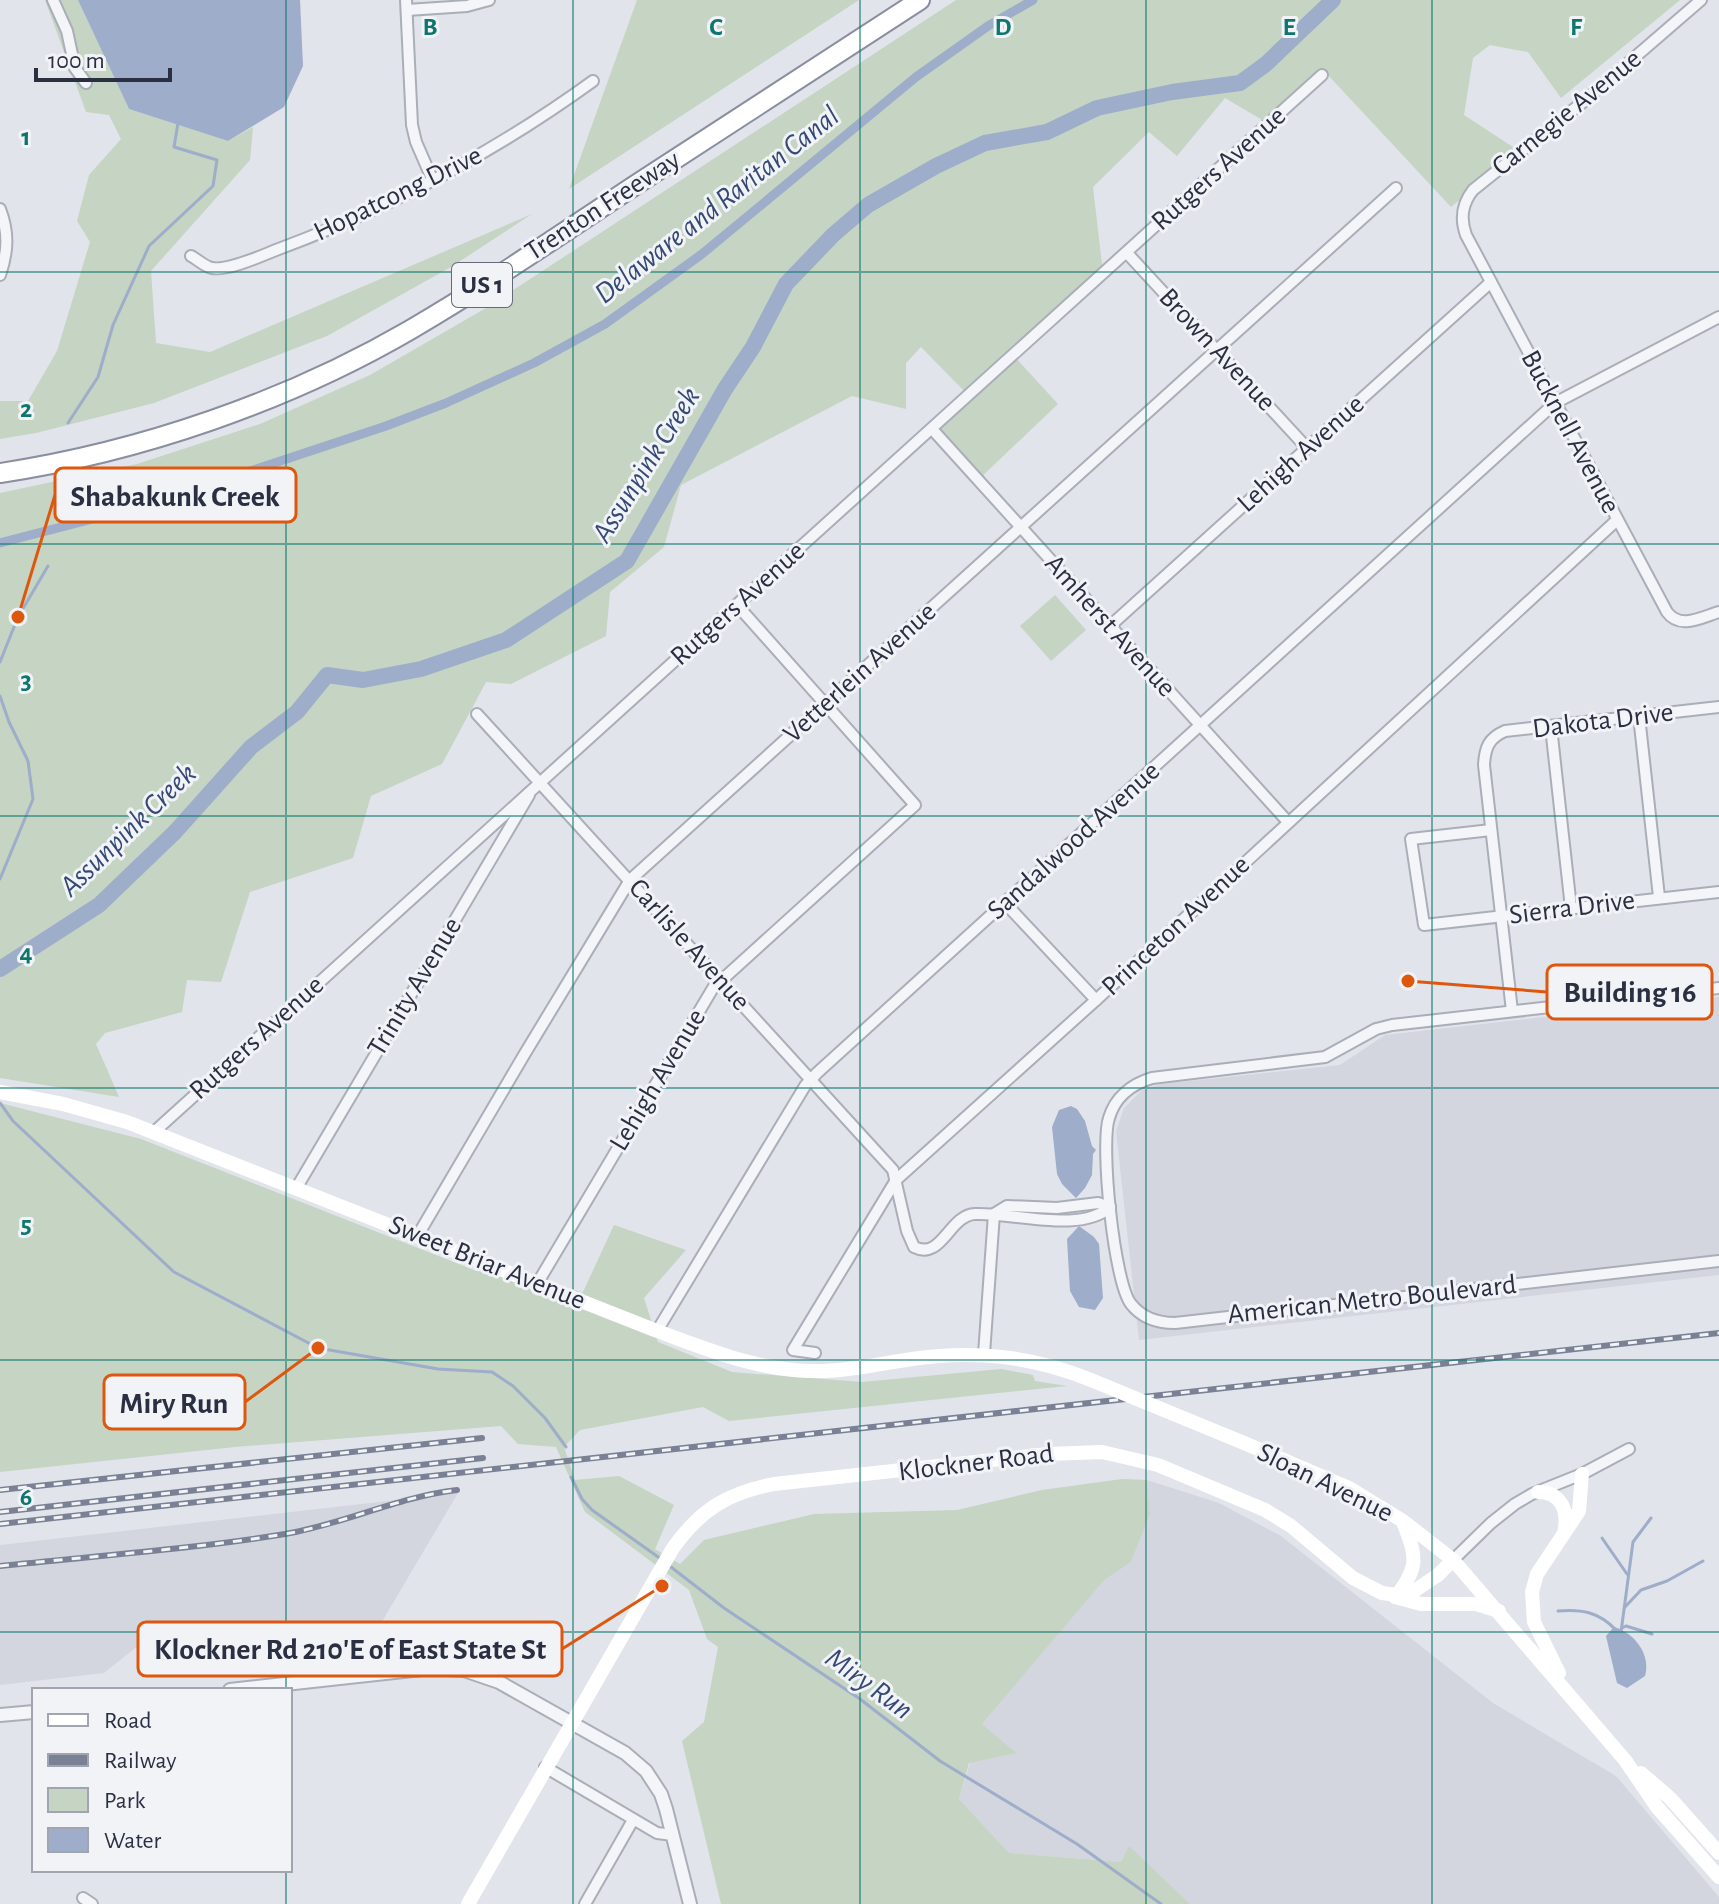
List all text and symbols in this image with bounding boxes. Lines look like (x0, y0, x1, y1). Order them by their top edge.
text: B (422, 14, 438, 40)
text: C (709, 14, 723, 40)
text: D (994, 14, 1012, 40)
text: E (1282, 14, 1296, 40)
text: F (1570, 14, 1583, 40)
scale bar (36, 32, 170, 82)
street label: Carnegie Avenue (1487, 45, 1647, 181)
text: 100 m (48, 49, 105, 73)
water label: Delaware and Raritan Canal (589, 101, 845, 309)
street label: Rutgers Avenue (1147, 102, 1291, 236)
text: 1 (21, 124, 31, 150)
street label: Hopatcong Drive (310, 141, 486, 247)
street label: Trenton Freeway (521, 146, 685, 266)
road number: US 1 (452, 263, 512, 307)
street label: Brown Avenue (1153, 283, 1281, 417)
street label: Bucknell Avenue (1515, 346, 1625, 518)
water label: Assunpink Creek (586, 382, 705, 548)
street label: Lehigh Avenue (1232, 390, 1370, 518)
text: 2 (20, 396, 32, 422)
callout: Shabakunk Creek (55, 468, 296, 522)
text: Shabakunk Creek (70, 482, 280, 512)
street label: Rutgers Avenue (666, 537, 810, 671)
street label: Amherst Avenue (1039, 550, 1181, 702)
street label: Vetterlein Avenue (778, 598, 942, 748)
text: 3 (20, 668, 32, 694)
street label: Dakota Drive (1531, 698, 1675, 744)
street label: Sandalwood Avenue (983, 757, 1165, 925)
water label: Assunpink Creek (53, 758, 202, 903)
street label: Princeton Avenue (1097, 851, 1255, 1001)
street label: Carlisle Avenue (623, 874, 755, 1016)
street label: Sierra Drive (1508, 886, 1636, 930)
street label: Trinity Avenue (363, 913, 467, 1061)
text: 4 (19, 940, 33, 966)
callout: Building 16 (1547, 965, 1712, 1019)
street label: Rutgers Avenue (185, 971, 329, 1105)
text: Building 16 (1563, 978, 1697, 1008)
street label: Lehigh Avenue (605, 1004, 711, 1156)
street label: Sweet Briar Avenue (385, 1211, 589, 1315)
text: 5 (20, 1212, 32, 1238)
street label: American Metro Boulevard (1226, 1271, 1518, 1329)
callout: Miry Run (104, 1375, 245, 1429)
text: Miry Run (120, 1389, 228, 1419)
street label: Sloan Avenue (1253, 1438, 1397, 1528)
street label: Klockner Road (897, 1440, 1055, 1486)
text: 6 (20, 1484, 32, 1510)
callout: Klockner Rd 210'E of East State St (138, 1622, 562, 1676)
text: Klockner Rd 210'E of East State St (154, 1635, 546, 1665)
water label: Miry Run (820, 1643, 918, 1725)
legend (32, 1688, 292, 1872)
text: Road (104, 1709, 152, 1733)
text: Railway (104, 1749, 176, 1773)
text: Park (104, 1789, 145, 1813)
text: Water (104, 1829, 162, 1853)

